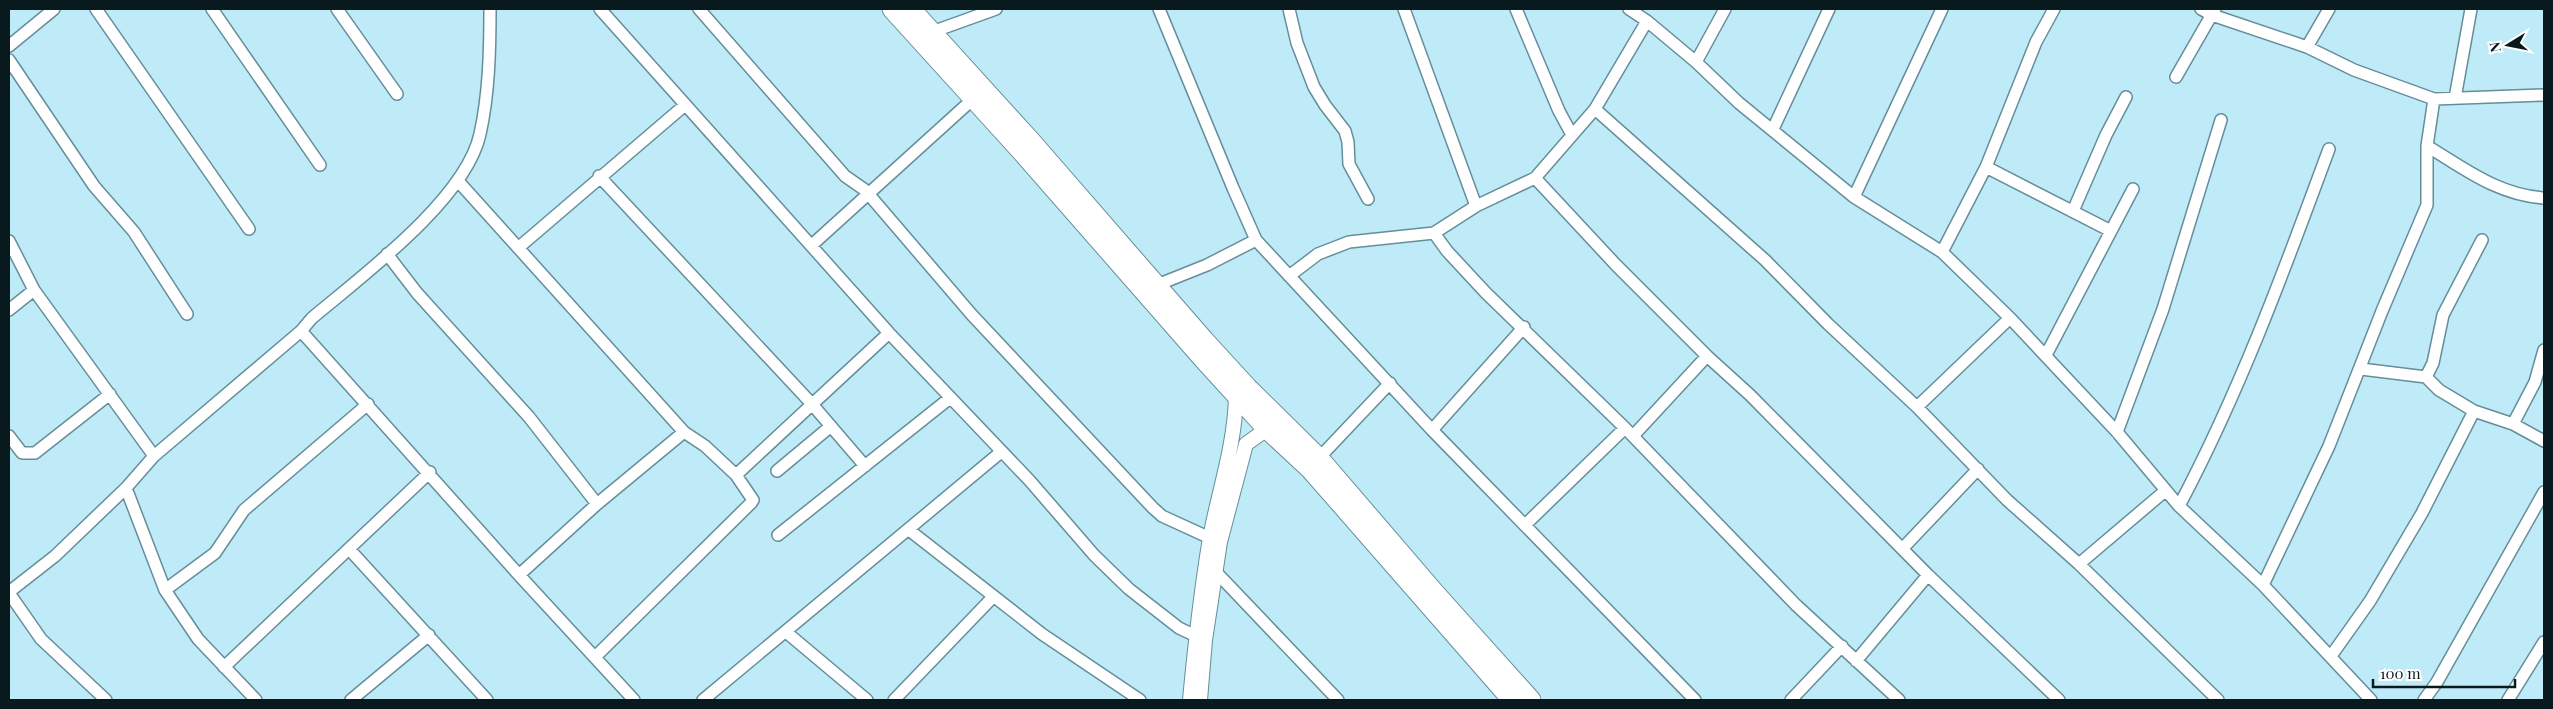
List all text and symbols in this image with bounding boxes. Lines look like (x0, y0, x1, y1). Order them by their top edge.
north arrow (2483, 20, 2533, 70)
text: N (2484, 41, 2505, 54)
scale bar (2373, 656, 2516, 688)
text: 100 m (2380, 663, 2421, 683)

